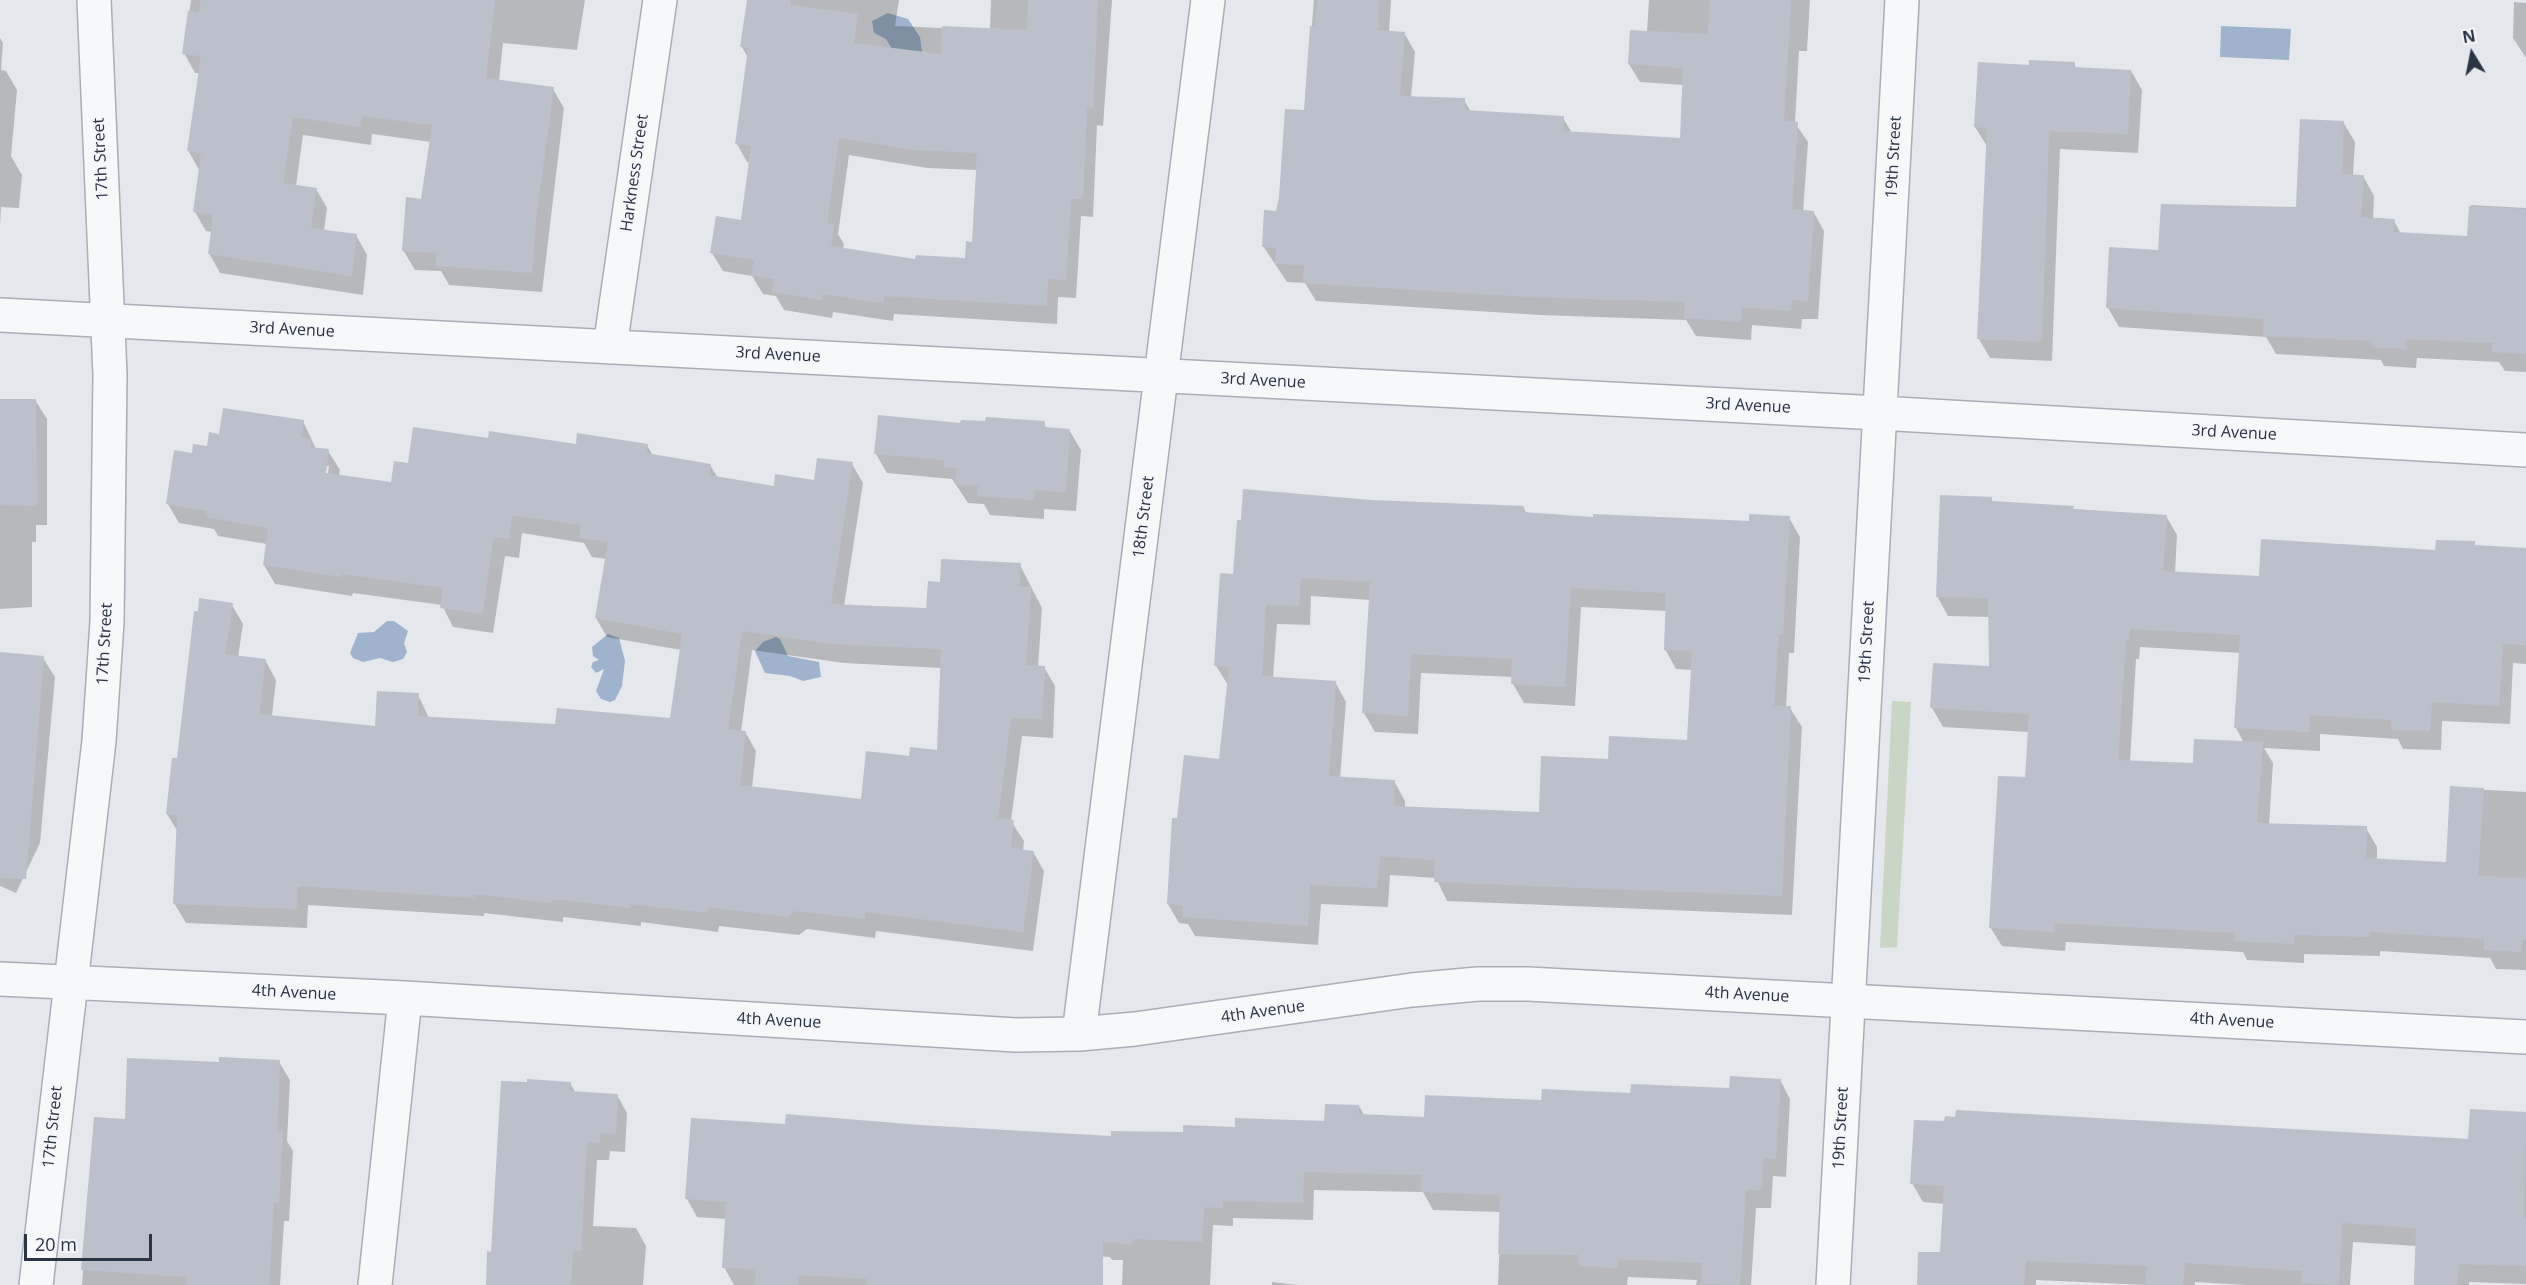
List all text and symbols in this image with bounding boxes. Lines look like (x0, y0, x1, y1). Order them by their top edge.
north arrow (2442, 24, 2502, 84)
text: N (2461, 24, 2477, 48)
street label: Harkness Street (617, 113, 653, 233)
street label: 19th Street (1882, 115, 1906, 199)
street label: 17th Street (89, 117, 113, 201)
street label: 3rd Avenue (249, 318, 335, 342)
street label: 3rd Avenue (735, 343, 821, 367)
street label: 3rd Avenue (1220, 369, 1306, 393)
street label: 3rd Avenue (1705, 394, 1791, 418)
street label: 3rd Avenue (2191, 421, 2277, 445)
street label: 18th Street (1129, 475, 1159, 559)
street label: 19th Street (1855, 600, 1879, 684)
street label: 17th Street (93, 602, 117, 686)
street label: 4th Avenue (251, 981, 337, 1005)
street label: 4th Avenue (1704, 983, 1790, 1007)
street label: 4th Avenue (1220, 997, 1306, 1027)
street label: 4th Avenue (736, 1009, 822, 1033)
street label: 4th Avenue (2189, 1009, 2275, 1033)
street label: 17th Street (39, 1085, 67, 1169)
street label: 19th Street (1829, 1086, 1853, 1170)
scale bar (27, 1222, 154, 1260)
text: 20 m (35, 1232, 77, 1256)

